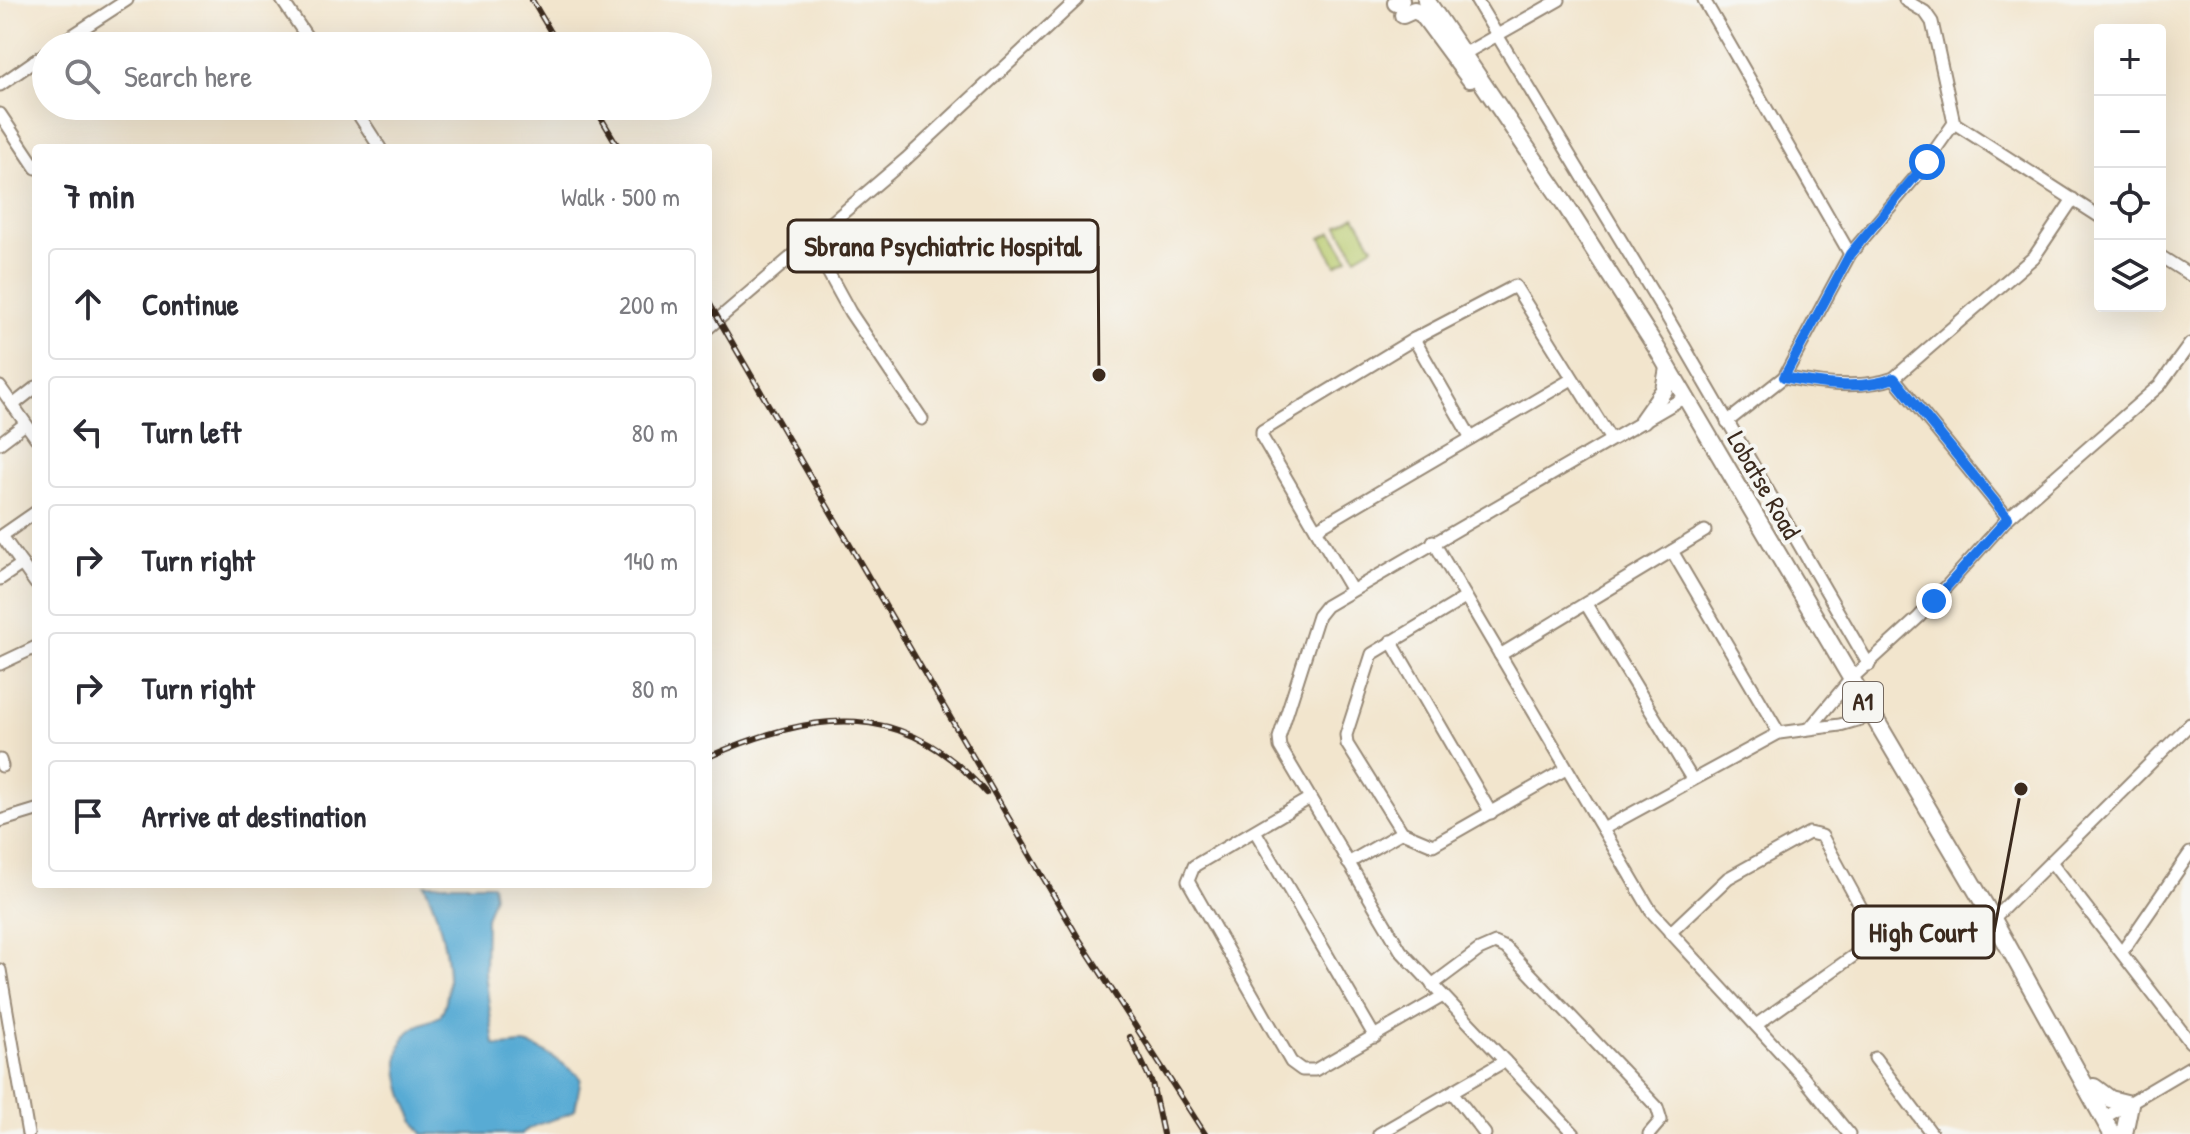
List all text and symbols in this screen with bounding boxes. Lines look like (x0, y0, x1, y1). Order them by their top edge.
map controls (2094, 24, 2166, 312)
button: + (2094, 24, 2166, 96)
search box (32, 32, 712, 120)
icon: search (60, 54, 104, 98)
text: Search here (124, 56, 252, 96)
button: − (2094, 96, 2166, 168)
route start (1909, 144, 1945, 180)
button: locate (2094, 168, 2166, 240)
text: 7 min (64, 173, 135, 219)
text: Walk · 500 m (561, 179, 680, 214)
callout: Sbrana Psychiatric Hospital (788, 220, 1098, 272)
text: Sbrana Psychiatric Hospital (804, 227, 1082, 266)
button: layers (2094, 240, 2166, 312)
icon: ahead (66, 282, 110, 326)
text: Continue (142, 284, 239, 324)
text: 200 m (619, 287, 678, 322)
icon: left (66, 410, 110, 454)
text: Turn left (142, 412, 241, 452)
text: 80 m (631, 415, 678, 450)
street label: Lobatse Road (1720, 424, 1809, 545)
icon: right (66, 538, 110, 582)
text: Turn right (142, 540, 255, 580)
text: 140 m (624, 543, 678, 578)
route end (1916, 583, 1952, 619)
icon: right (66, 666, 110, 710)
text: Turn right (142, 668, 255, 708)
text: 80 m (631, 671, 678, 706)
road number: A1 (1843, 682, 1883, 722)
icon: arrive (66, 794, 110, 838)
text: Arrive at destination (142, 796, 367, 836)
callout: High Court (1853, 906, 1994, 958)
text: High Court (1869, 913, 1979, 952)

